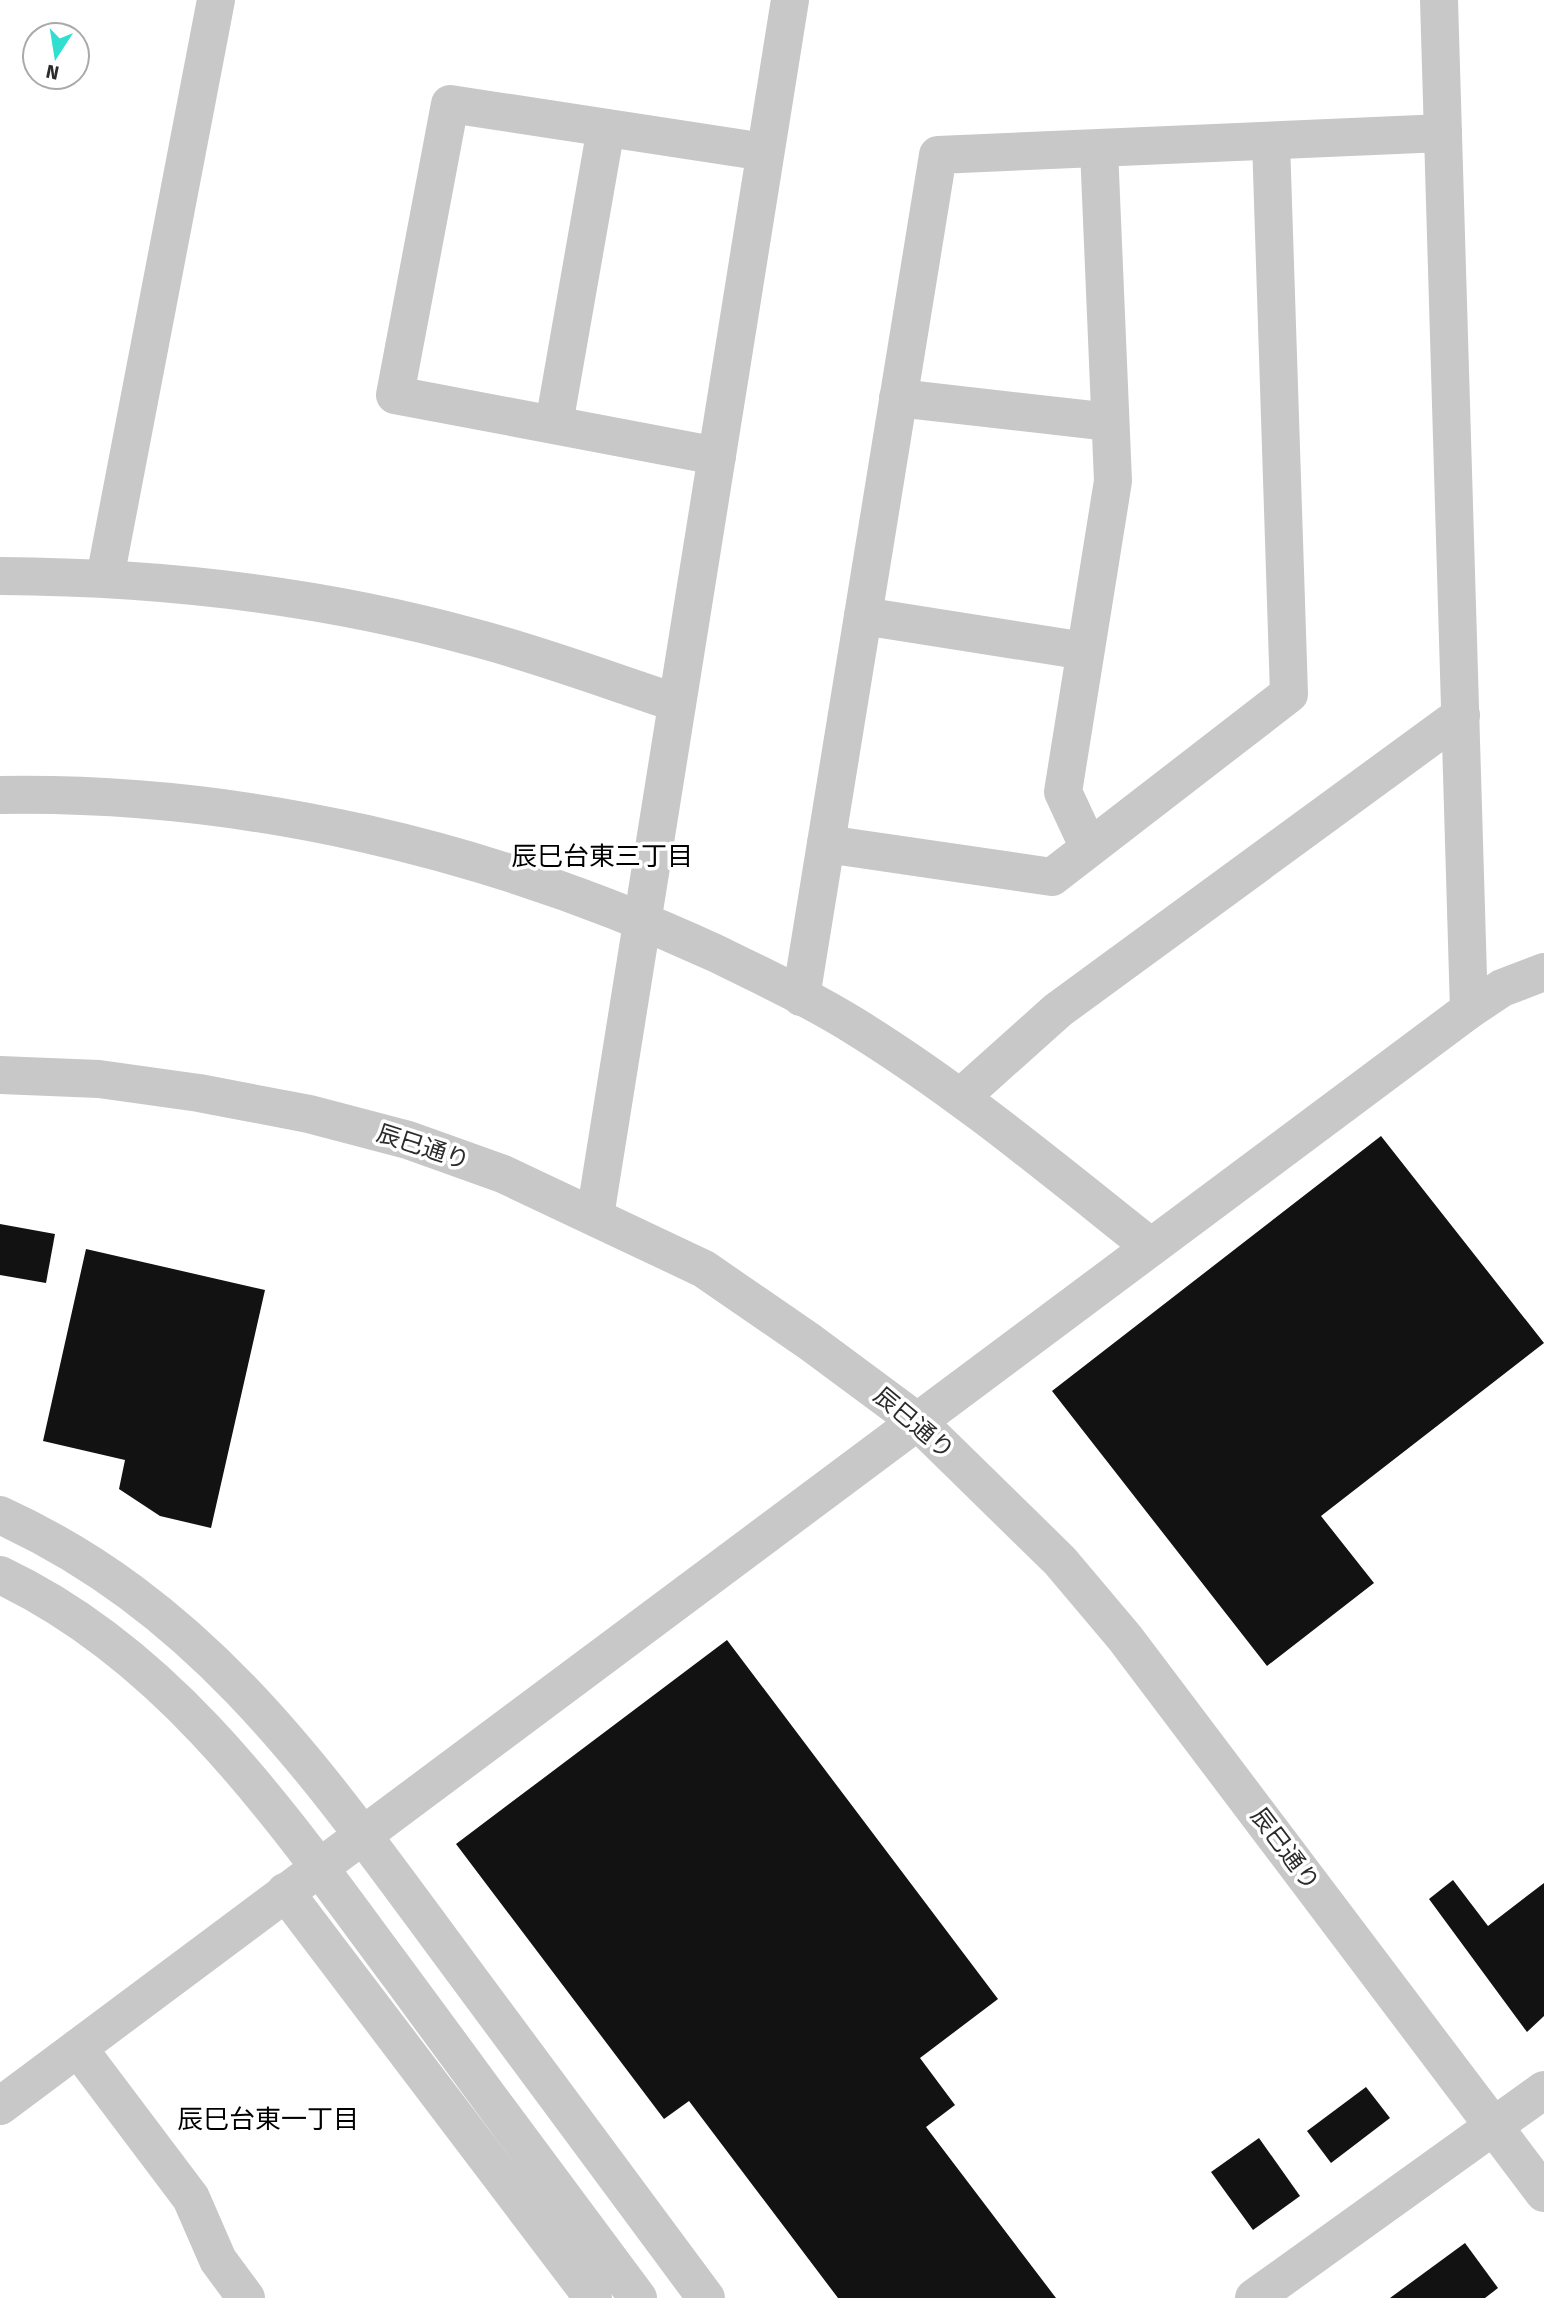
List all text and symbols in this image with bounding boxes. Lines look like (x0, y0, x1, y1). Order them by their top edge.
north arrow (21, 21, 91, 91)
text: N (44, 60, 61, 85)
district label: 辰巳台東三丁目 (511, 841, 693, 872)
street label: 辰巳通り (373, 1119, 473, 1175)
street label: 辰巳通り (868, 1381, 960, 1465)
street label: 辰巳通り (1245, 1802, 1325, 1896)
district label: 辰巳台東一丁目 (177, 2104, 359, 2135)

